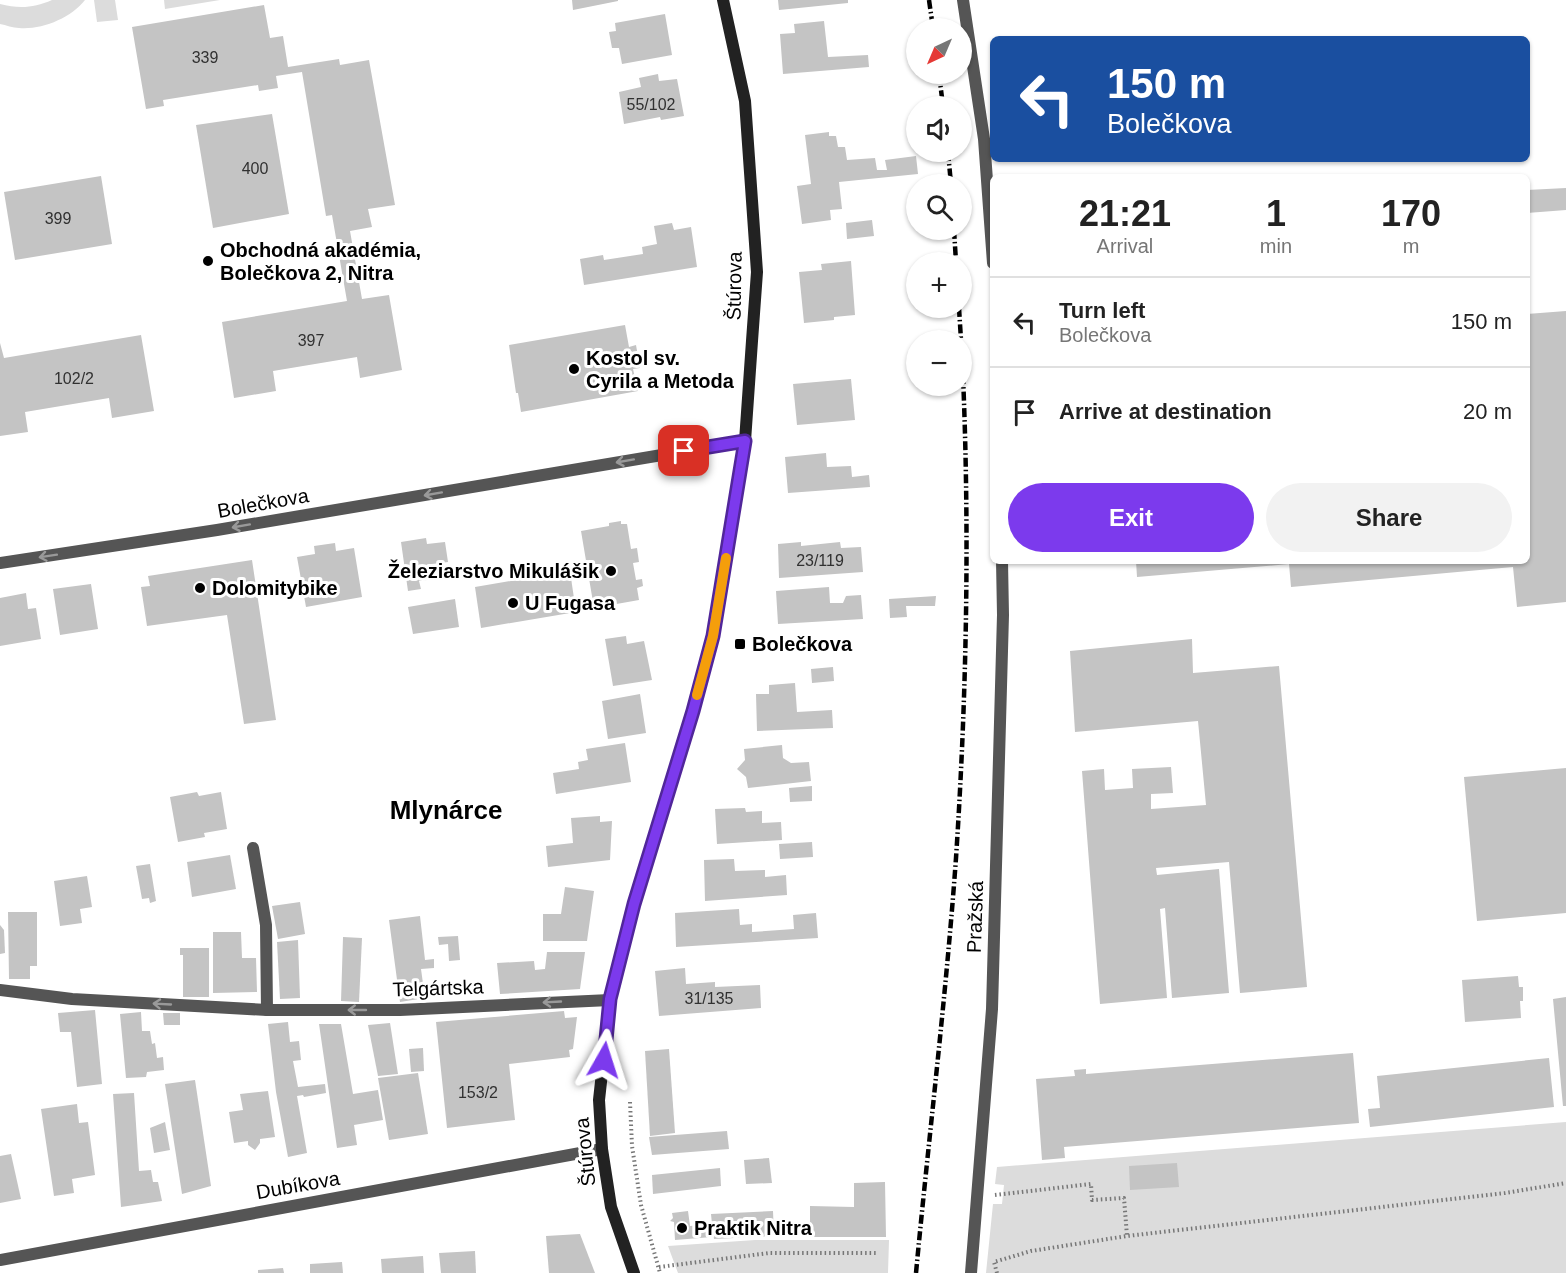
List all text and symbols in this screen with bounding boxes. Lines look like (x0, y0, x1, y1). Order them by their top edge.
north arrow (906, 18, 972, 84)
map controls (906, 18, 972, 396)
house number: 339 (192, 49, 218, 66)
icon: left (1008, 60, 1086, 138)
text: 150 m (1107, 60, 1226, 107)
house number: 55/102 (627, 96, 676, 113)
button: sound (906, 96, 972, 162)
text: Bolečkova (1107, 109, 1232, 139)
house number: 400 (242, 160, 268, 177)
button: search (906, 174, 972, 240)
text: 21:21 (1079, 193, 1171, 234)
text: 1 (1266, 193, 1286, 234)
text: 170 (1381, 193, 1441, 234)
house number: 399 (45, 210, 71, 227)
text: Arrival (1097, 235, 1153, 257)
text: min (1260, 235, 1292, 257)
text: m (1403, 235, 1419, 257)
place label: Obchodná akadémia, Bolečkova 2, Nitra (220, 239, 421, 284)
street label: Štúrova (722, 250, 746, 321)
button: + (906, 252, 972, 318)
marker: Obchodná akadémia, Bolečkova 2, Nitra (201, 254, 215, 268)
text: Turn left (1059, 298, 1145, 323)
icon: left (1008, 306, 1041, 339)
text: 150 m (1451, 309, 1512, 334)
text: Bolečkova (1059, 324, 1151, 346)
button: − (906, 330, 972, 396)
house number: 397 (298, 332, 324, 349)
place label: Kostol sv. Cyrila a Metoda (586, 347, 735, 392)
marker: Kostol sv. Cyrila a Metoda (567, 362, 581, 376)
house number: 102/2 (54, 370, 94, 387)
icon: arrive (1008, 396, 1041, 429)
text: Arrive at destination (1059, 399, 1272, 424)
text: 20 m (1463, 399, 1512, 424)
pin (658, 425, 709, 476)
icon: arrive (667, 434, 700, 467)
one-way arrow (616, 456, 636, 467)
button: Exit (1008, 483, 1254, 552)
button: Share (1266, 483, 1512, 552)
street label: Bolečkova (216, 484, 311, 522)
one-way arrow (424, 489, 443, 500)
one-way arrow (231, 521, 251, 532)
one-way arrow (39, 550, 58, 561)
house number: 23/119 (796, 552, 844, 569)
place label: Železiarstvo Mikulášik (388, 559, 600, 582)
marker: Železiarstvo Mikulášik (604, 564, 618, 578)
place label: Dolomitybike (212, 577, 338, 599)
marker: Dolomitybike (193, 581, 207, 595)
place label: U Fugasa (525, 592, 616, 614)
marker: U Fugasa (506, 596, 520, 610)
place label: Bolečkova (752, 633, 853, 655)
marker: Bolečkova (733, 637, 747, 651)
district label: Mlynárce (390, 795, 502, 825)
street label: Pražská (963, 880, 987, 953)
street label: Telgártska (392, 975, 485, 1001)
house number: 31/135 (685, 990, 734, 1007)
one-way arrow (542, 997, 562, 1008)
one-way arrow (153, 998, 173, 1009)
one-way arrow (347, 1004, 367, 1016)
position arrow (572, 1028, 636, 1092)
house number: 153/2 (458, 1084, 498, 1101)
street label: Štúrova (570, 1116, 600, 1187)
street label: Dubíkova (254, 1167, 342, 1203)
place label: Praktik Nitra (694, 1217, 813, 1239)
marker: Praktik Nitra (675, 1221, 689, 1235)

